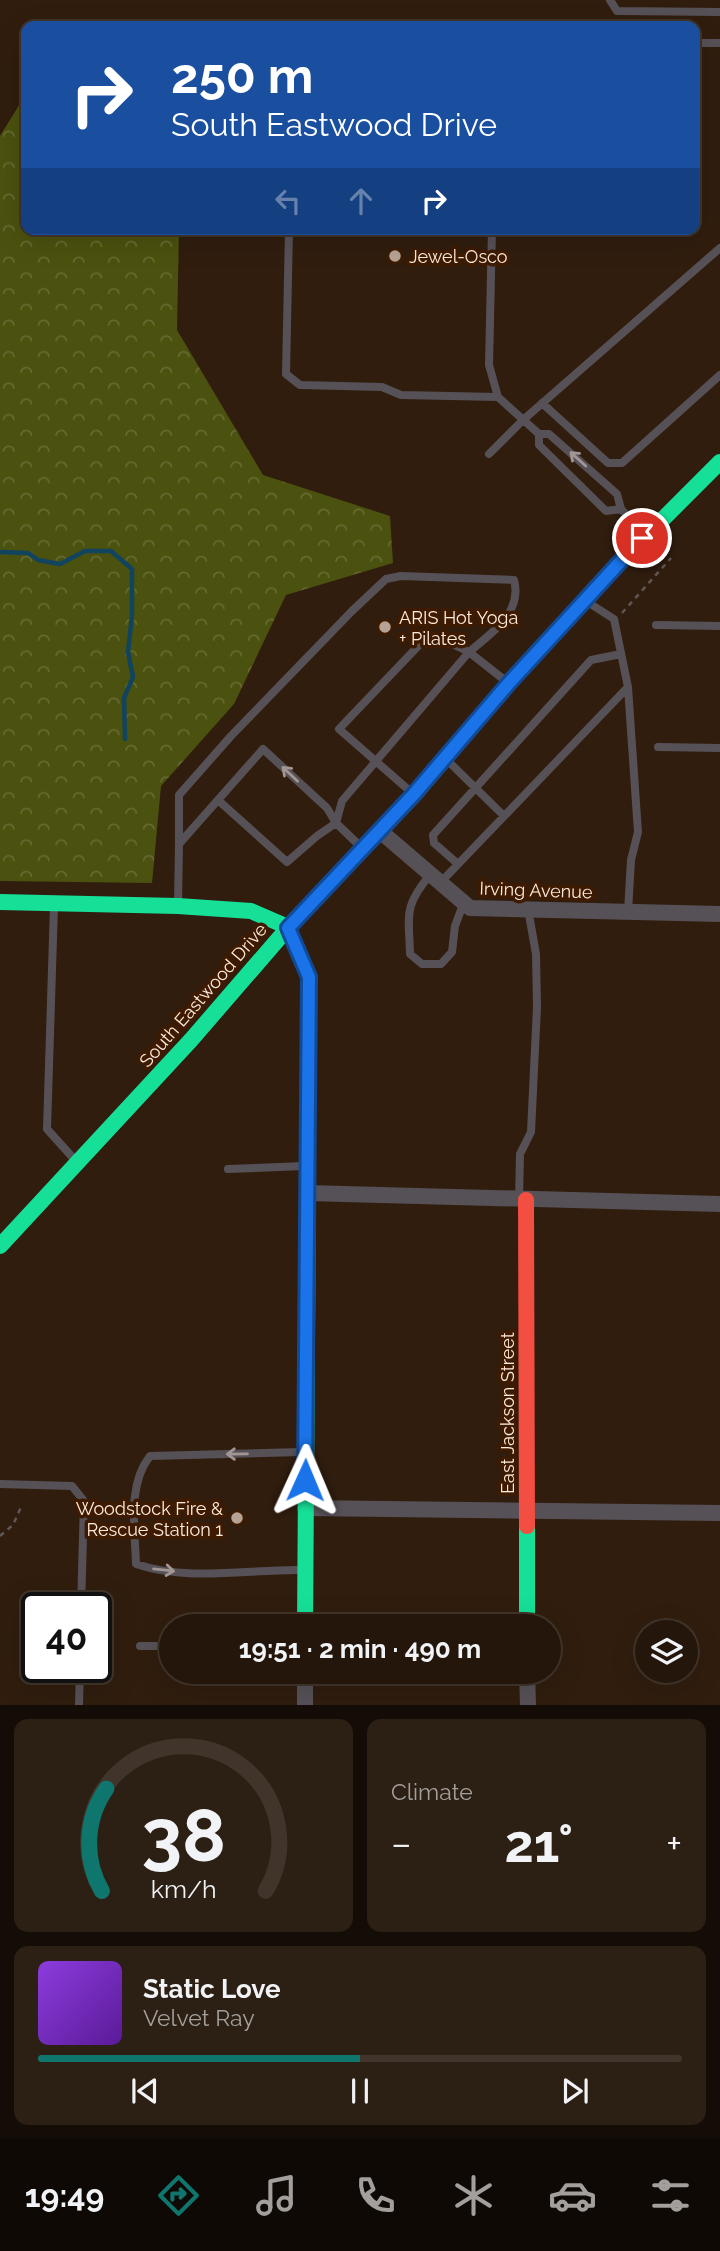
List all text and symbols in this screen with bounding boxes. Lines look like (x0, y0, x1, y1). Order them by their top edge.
text: 250 m (171, 47, 313, 104)
icon: right (56, 49, 147, 140)
text: South Eastwood Drive (171, 106, 497, 143)
icon: left (269, 182, 307, 220)
icon: ahead (342, 182, 380, 220)
icon: right (415, 182, 453, 220)
place label: Jewel-Osco (409, 246, 508, 267)
marker: Jewel-Osco (387, 248, 403, 264)
one-way arrow (569, 451, 587, 467)
pin (612, 508, 672, 568)
icon: arrive (623, 519, 661, 557)
place label: ARIS Hot Yoga + Pilates (399, 607, 518, 649)
marker: ARIS Hot Yoga + Pilates (377, 619, 393, 635)
one-way arrow (282, 765, 299, 782)
street label: Irving Avenue (479, 878, 593, 902)
street label: South Eastwood Drive (135, 919, 271, 1071)
street label: East Jackson Street (497, 1332, 518, 1494)
position arrow (268, 1443, 342, 1517)
one-way arrow (226, 1447, 249, 1460)
place label: Woodstock Fire & Rescue Station 1 (76, 1498, 223, 1540)
marker: Woodstock Fire & Rescue Station 1 (229, 1510, 245, 1526)
one-way arrow (152, 1564, 175, 1577)
speed limit sign: 40 (21, 1592, 112, 1683)
map controls (635, 1620, 698, 1683)
button: layers (635, 1620, 698, 1683)
text: 19:51 · 2 min · 490 m (239, 1634, 481, 1664)
text: Climate (391, 1778, 473, 1805)
text: 38 (141, 1794, 226, 1879)
text: 21° (505, 1813, 573, 1874)
text: − (391, 1821, 411, 1866)
text: + (666, 1821, 682, 1866)
text: km/h (151, 1874, 216, 1904)
text: Static Love (143, 1974, 281, 2004)
text: Velvet Ray (143, 2004, 255, 2031)
icon: previous (126, 2072, 164, 2110)
icon: pause (341, 2072, 379, 2110)
icon: next (556, 2072, 594, 2110)
icon: directions (154, 2171, 203, 2220)
icon: music (252, 2171, 301, 2220)
icon: phone (351, 2171, 400, 2220)
icon: climate (449, 2171, 498, 2220)
icon: car (548, 2171, 597, 2220)
icon: filters (646, 2171, 695, 2220)
text: 19:49 (25, 2177, 104, 2214)

